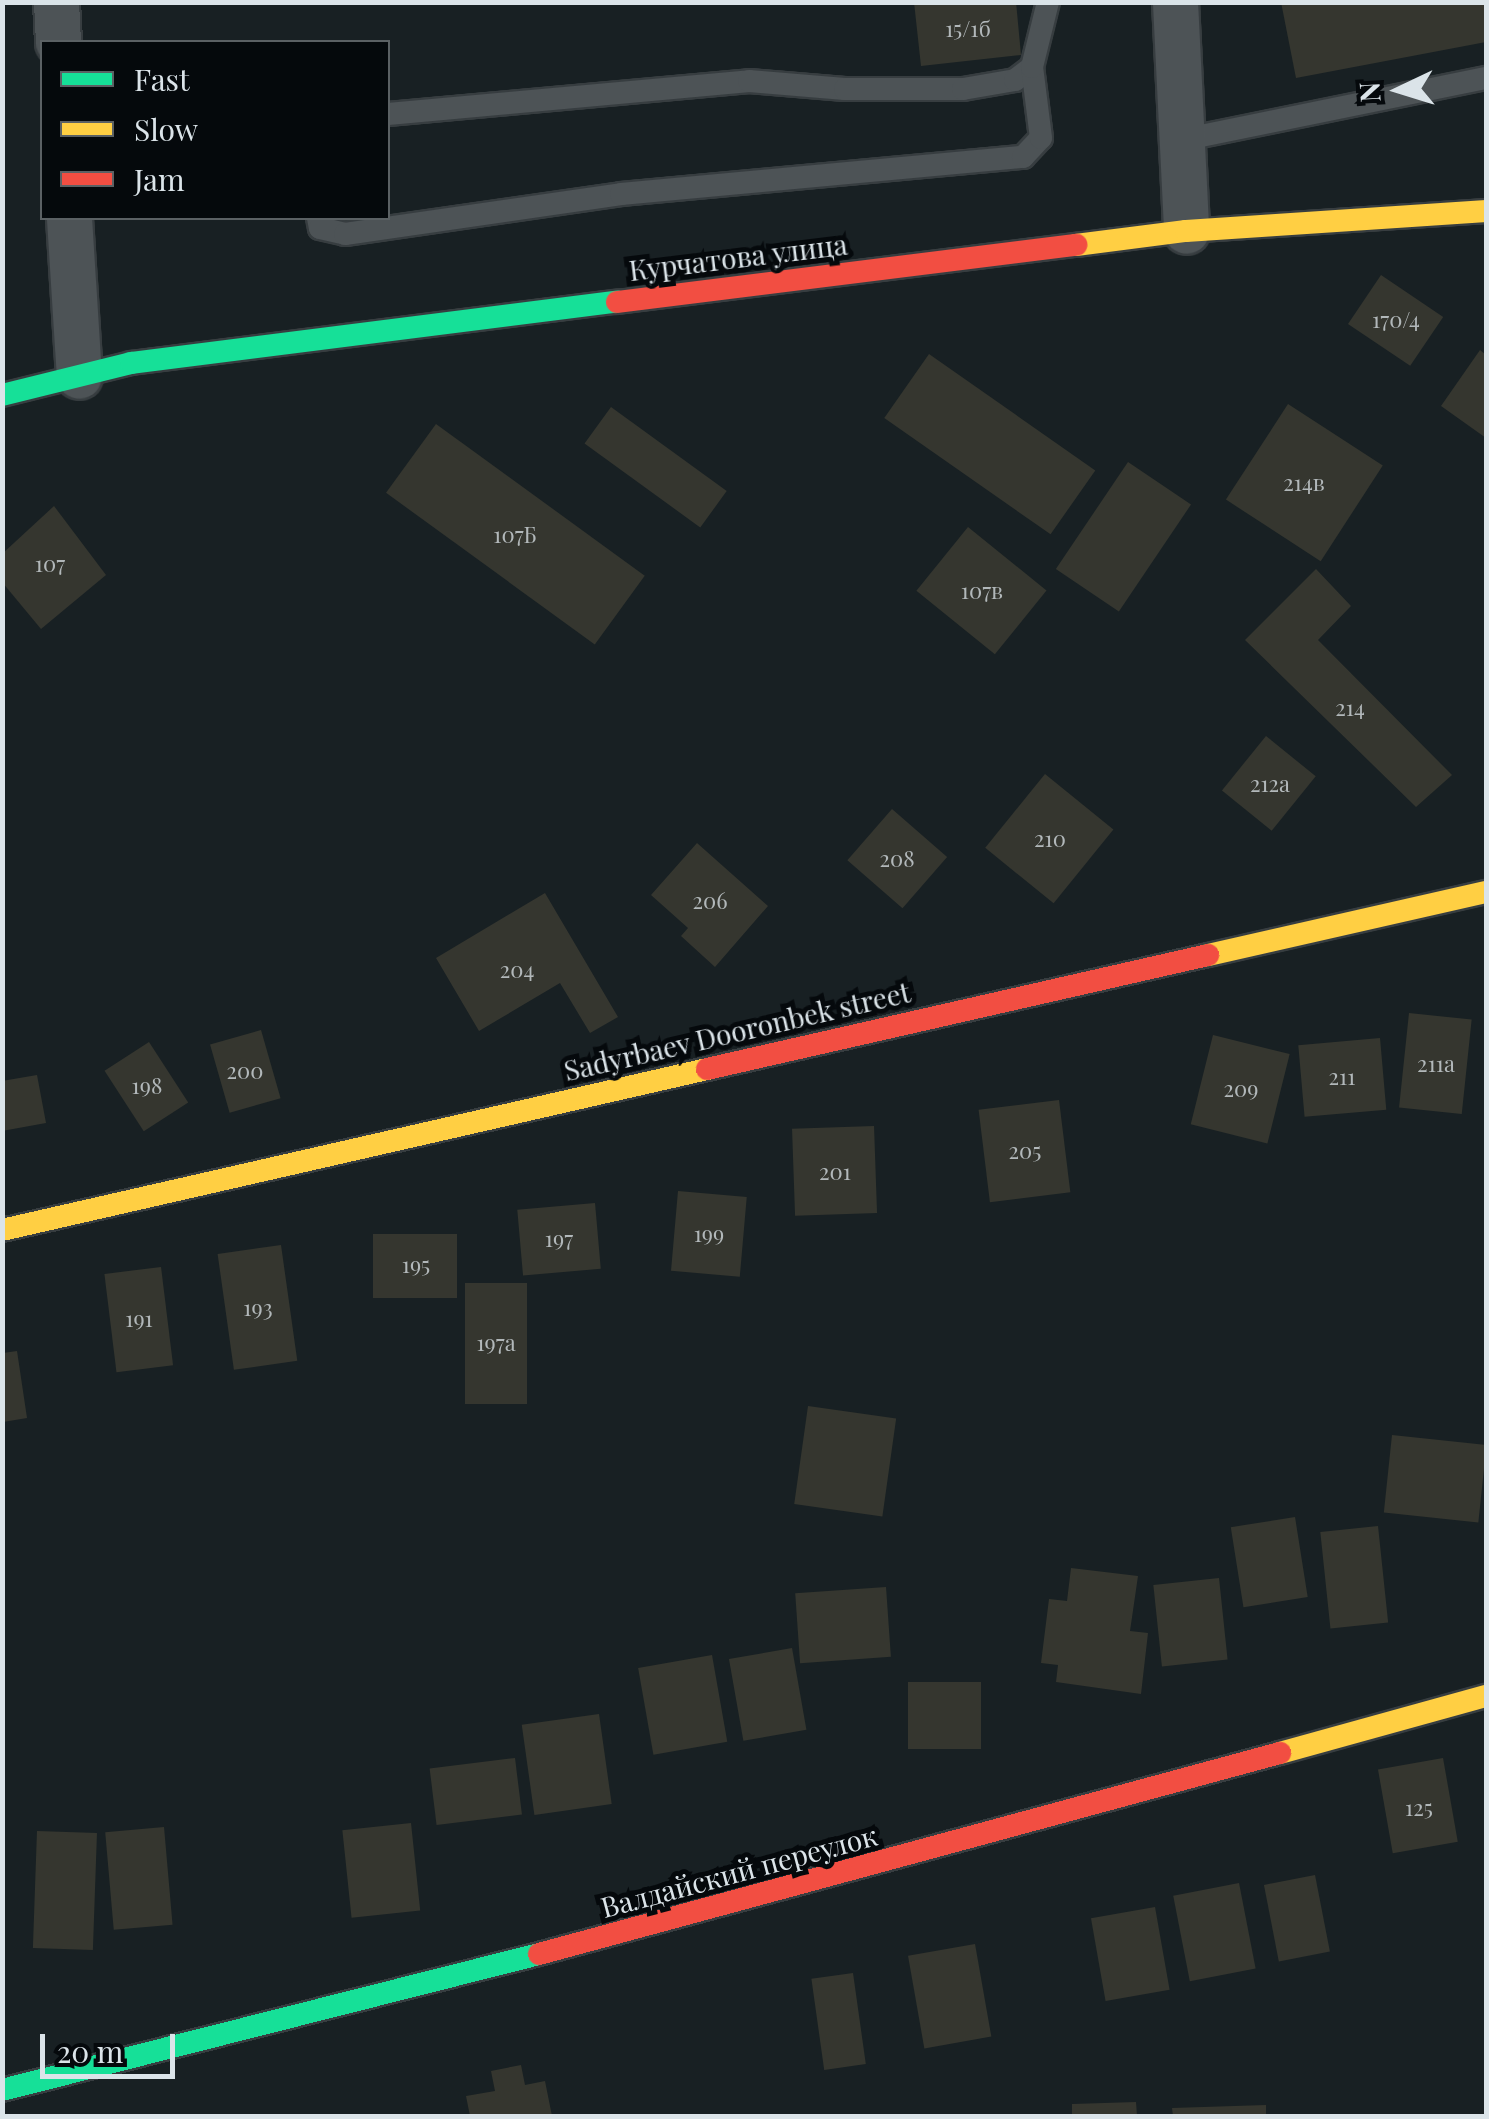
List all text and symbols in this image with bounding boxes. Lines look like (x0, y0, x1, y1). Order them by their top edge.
house number: 15/1б (945, 16, 991, 42)
legend (40, 40, 390, 220)
north arrow (1349, 40, 1449, 140)
text: Fast (134, 59, 190, 99)
text: N (1349, 81, 1388, 104)
text: Slow (134, 109, 198, 149)
text: Jam (134, 159, 185, 199)
street label: Курчатова улица (627, 227, 849, 287)
house number: 170/4 (1372, 307, 1420, 333)
house number: 214в (1283, 470, 1325, 496)
house number: 107Б (493, 522, 537, 548)
house number: 107 (35, 551, 65, 577)
house number: 107в (961, 578, 1003, 604)
house number: 214 (1335, 695, 1365, 721)
house number: 212а (1250, 771, 1290, 797)
house number: 210 (1034, 826, 1066, 852)
house number: 208 (879, 846, 915, 872)
house number: 206 (692, 888, 728, 914)
house number: 204 (500, 957, 534, 983)
street label: Sadyrbaev Dooronbek street (560, 975, 914, 1087)
house number: 211а (1417, 1051, 1455, 1077)
house number: 200 (227, 1058, 263, 1084)
house number: 211 (1329, 1064, 1355, 1090)
house number: 198 (132, 1073, 162, 1099)
house number: 209 (1224, 1076, 1258, 1102)
house number: 205 (1009, 1138, 1041, 1164)
house number: 201 (819, 1159, 851, 1185)
house number: 199 (694, 1221, 724, 1247)
house number: 197 (545, 1226, 573, 1252)
house number: 195 (402, 1252, 430, 1278)
house number: 193 (243, 1295, 273, 1321)
house number: 191 (125, 1306, 153, 1332)
house number: 197а (476, 1330, 516, 1356)
house number: 125 (1405, 1795, 1433, 1821)
street label: Валдайский переулок (597, 1818, 881, 1924)
scale bar (45, 2014, 180, 2076)
text: 20 m (57, 2031, 123, 2071)

